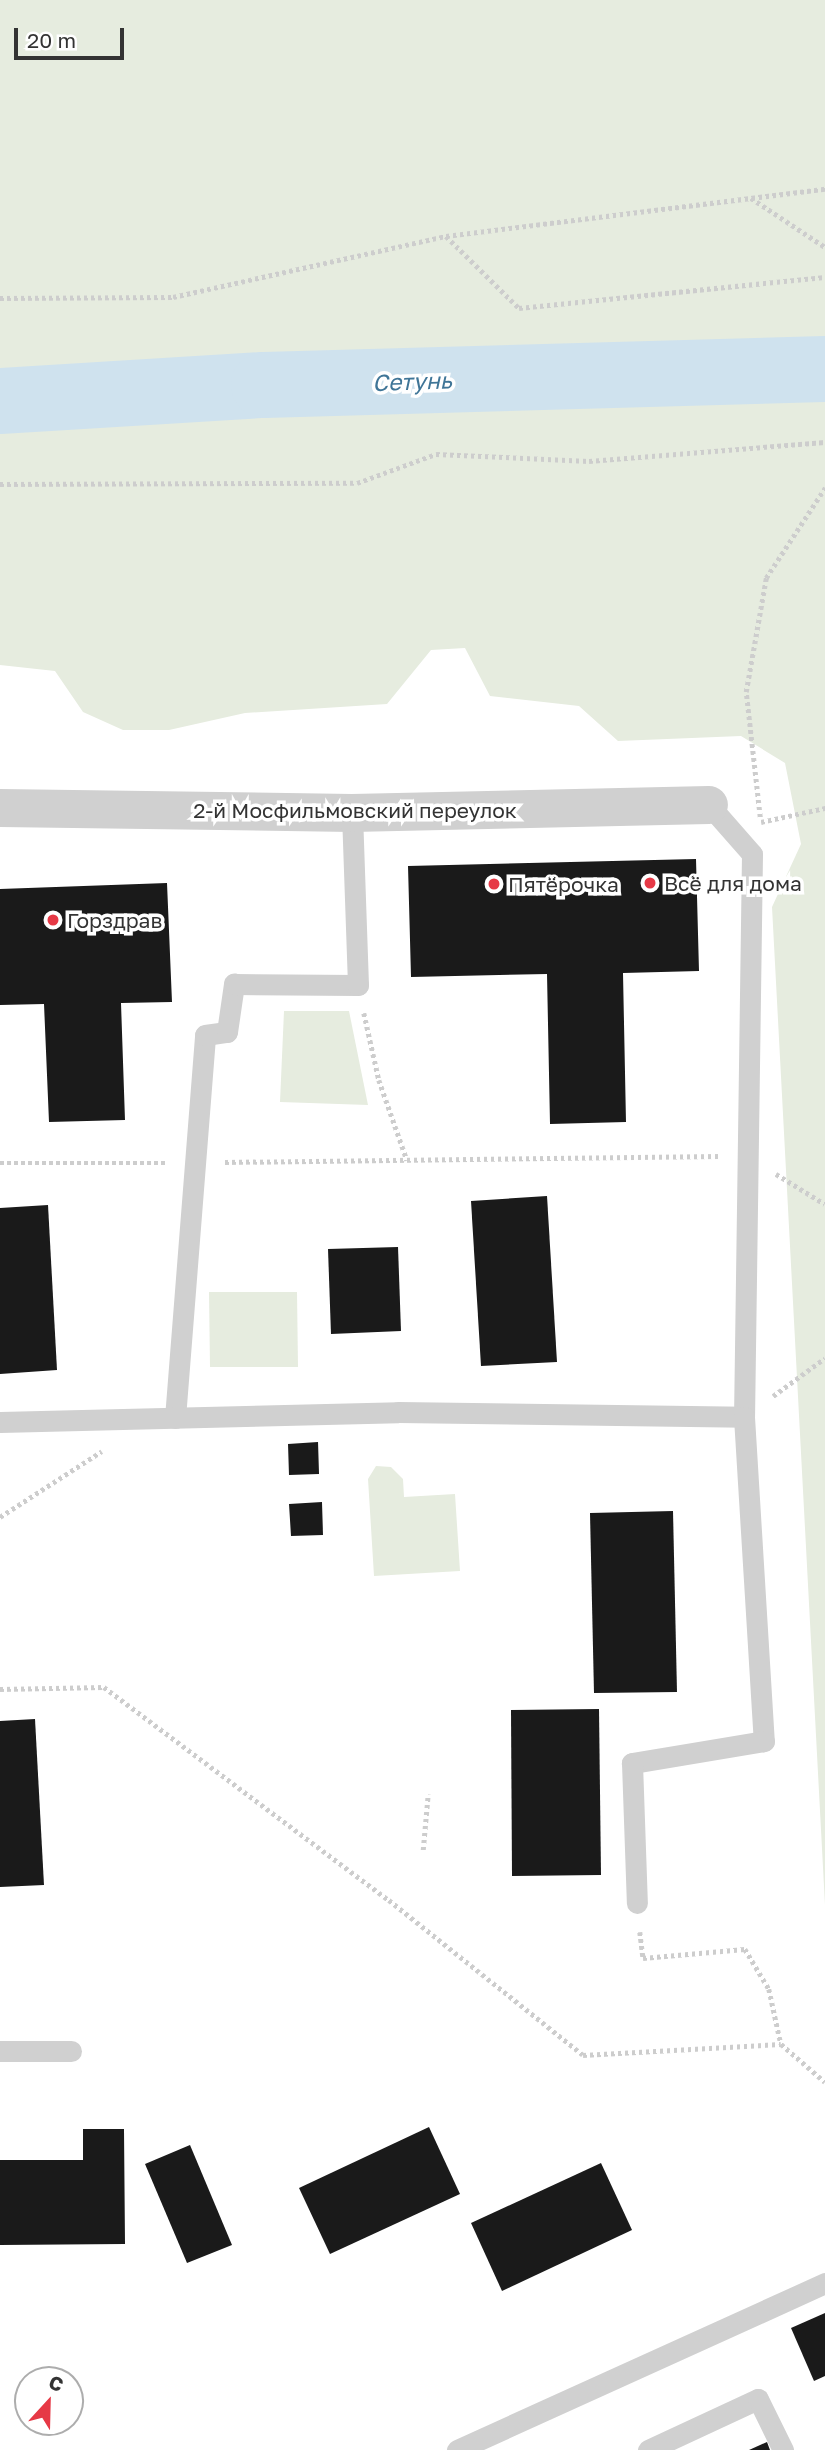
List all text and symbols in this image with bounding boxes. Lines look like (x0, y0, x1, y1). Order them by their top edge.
scale bar (18, 14, 128, 58)
text: 20 m (27, 27, 76, 53)
water label: Сетунь (372, 366, 452, 396)
street label: 2-й Мосфильмовский переулок (193, 797, 517, 823)
place label: Всё для дома (664, 870, 802, 896)
place label: Пятёрочка (508, 871, 619, 897)
marker: Всё для дома (642, 875, 658, 891)
marker: Пятёрочка (486, 876, 502, 892)
place label: Горздрав (67, 907, 162, 933)
marker: Горздрав (45, 912, 61, 928)
north arrow (14, 2366, 84, 2436)
text: С (46, 2370, 67, 2396)

